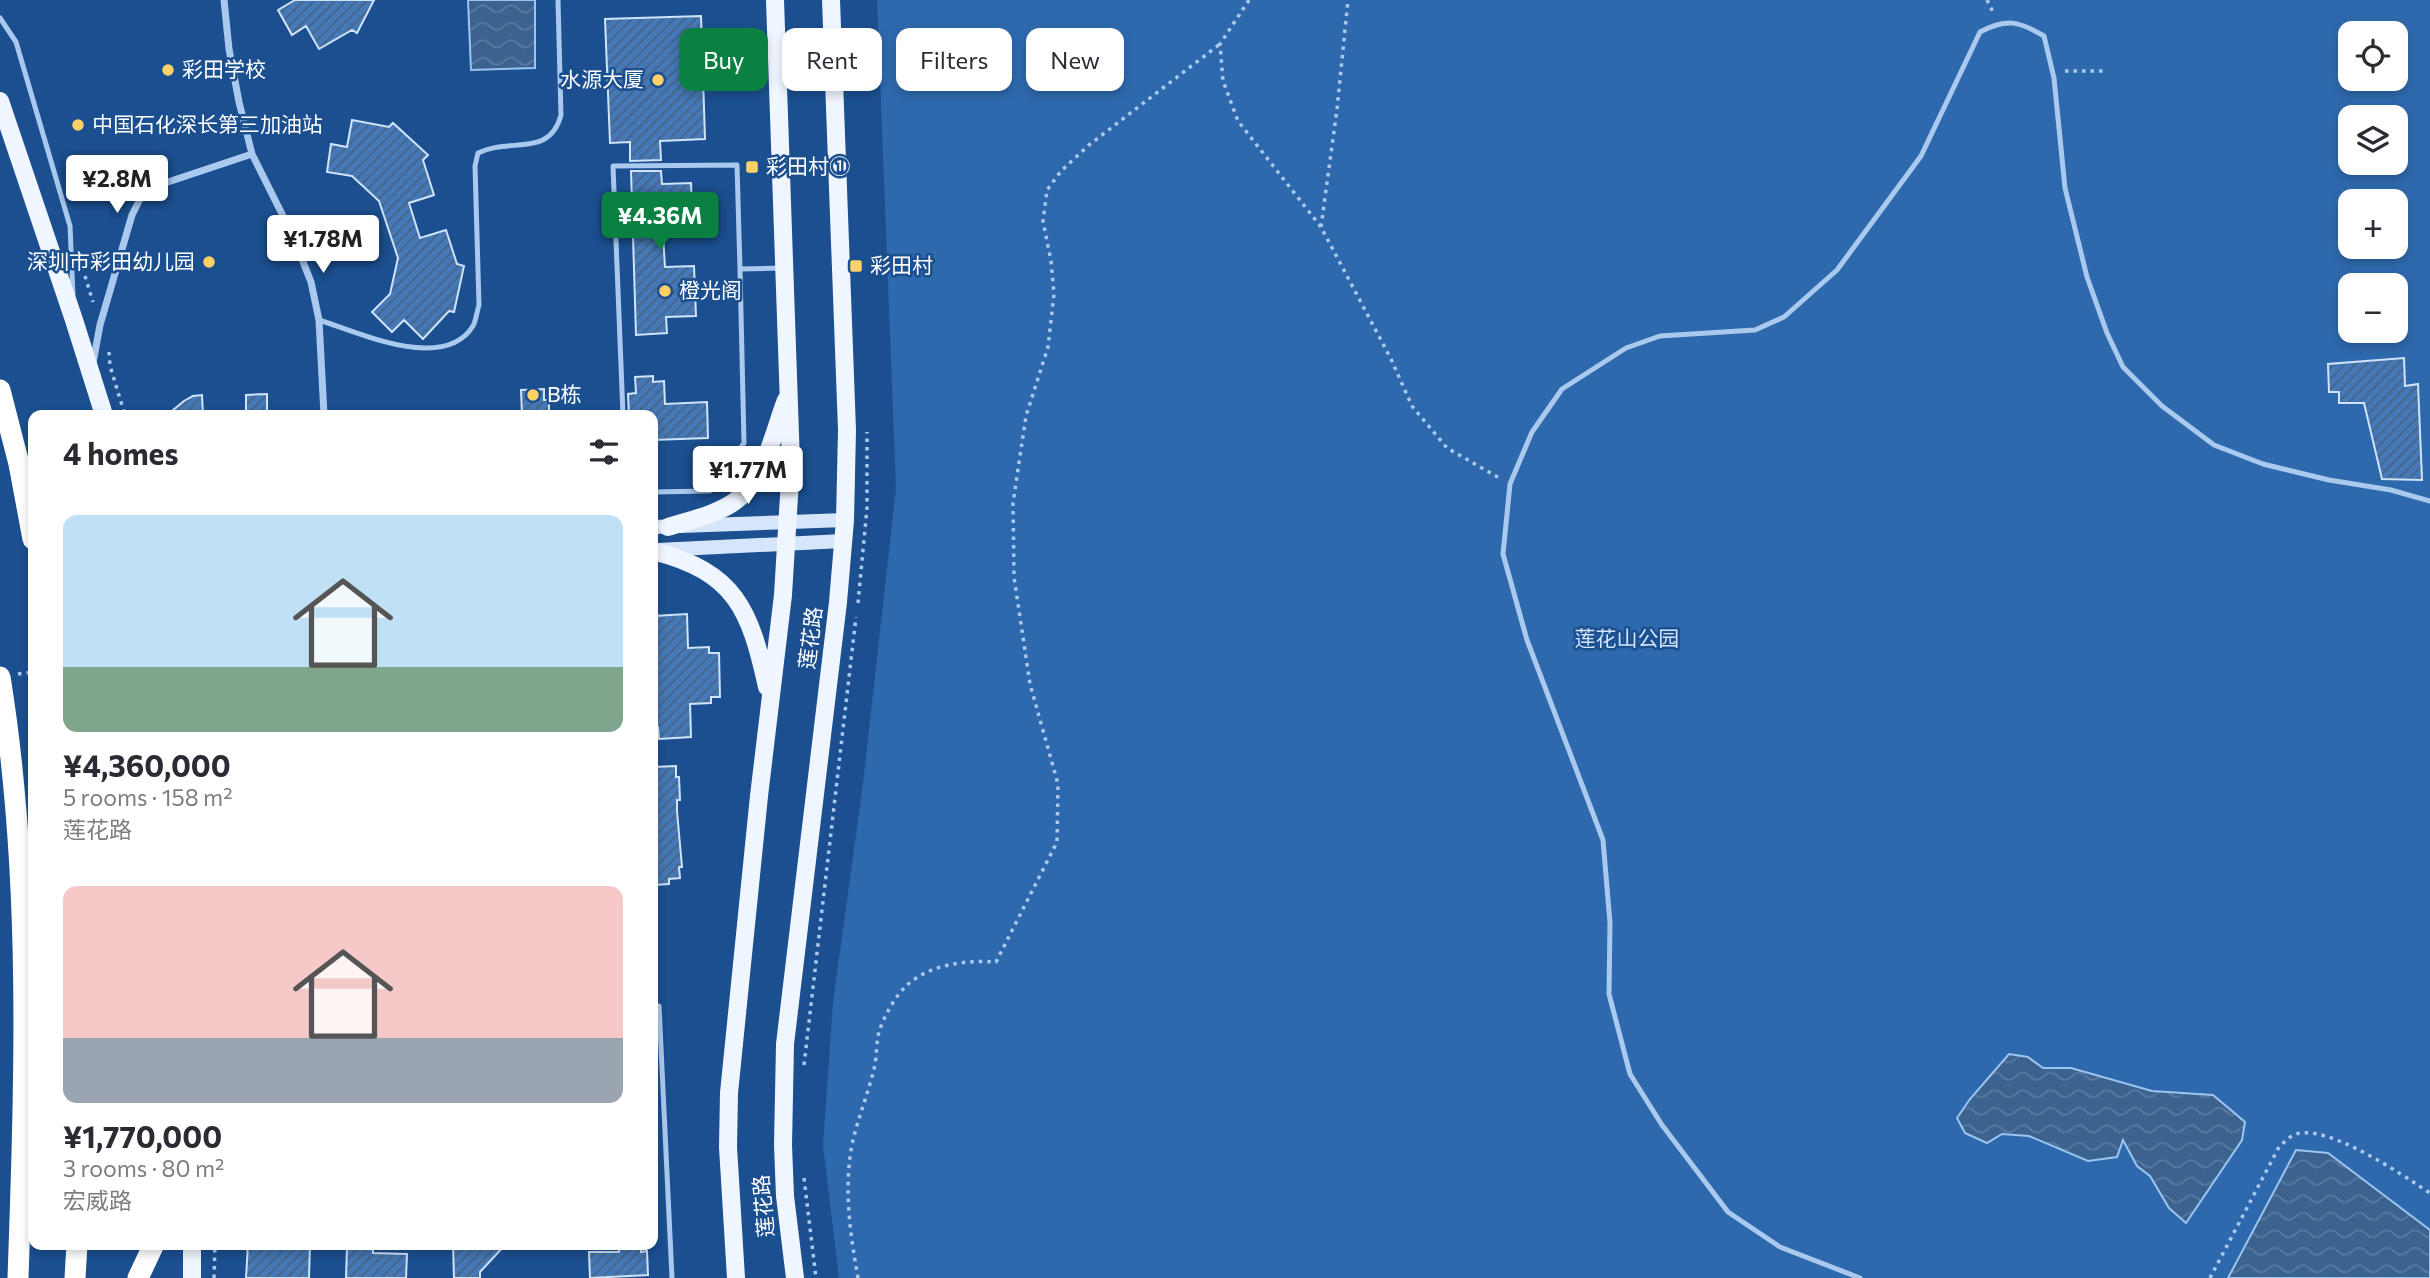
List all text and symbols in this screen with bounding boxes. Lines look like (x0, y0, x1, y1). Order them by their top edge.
map controls (2338, 21, 2408, 343)
button: locate (2338, 21, 2408, 91)
chip: Buy (679, 28, 768, 91)
chip: Rent (782, 28, 882, 91)
chip: Filters (896, 28, 1012, 91)
chip: New (1026, 28, 1124, 91)
place label: 彩田学校 (182, 56, 266, 81)
marker: 彩田学校 (160, 62, 176, 78)
place label: 水源大厦 (560, 66, 644, 91)
marker: 水源大厦 (650, 72, 666, 88)
button: layers (2338, 105, 2408, 175)
place label: 中国石化深长第三加油站 (92, 111, 323, 136)
marker: 中国石化深长第三加油站 (70, 117, 86, 133)
place label: 彩田村① (766, 153, 850, 178)
pin: ¥2.8M (68, 156, 166, 215)
marker: 彩田村① (744, 159, 760, 175)
text: ¥2.8M (82, 164, 152, 192)
button: + (2338, 189, 2408, 259)
pin: ¥4.36M (603, 192, 717, 252)
text: ¥4.36M (618, 201, 702, 229)
pin: ¥1.78M (266, 216, 380, 275)
text: ¥1.78M (283, 224, 363, 252)
place label: 深圳市彩田幼儿园 (27, 248, 195, 273)
place label: 彩田村 (870, 252, 933, 277)
marker: 深圳市彩田幼儿园 (201, 254, 217, 270)
marker: 彩田村 (848, 258, 864, 274)
button: − (2338, 273, 2408, 343)
place label: 橙光阁 (679, 277, 742, 302)
marker: 橙光阁 (657, 283, 673, 299)
place label: B栋 (547, 381, 582, 406)
marker: B栋 (525, 387, 541, 403)
icon: filters (585, 433, 623, 471)
text: 4 homes (63, 434, 178, 471)
pin: ¥1.77M (691, 447, 805, 506)
text: ¥1.77M (709, 455, 787, 483)
icon: home (280, 560, 406, 686)
street label: 莲花路 (793, 605, 826, 671)
park label: 莲花山公园 (1575, 625, 1680, 650)
text: ¥4,360,000 (63, 746, 231, 783)
text: 5 rooms · 158 m² (63, 783, 232, 811)
text: 莲花路 (63, 815, 132, 843)
icon: home (280, 931, 406, 1057)
text: ¥1,770,000 (63, 1117, 222, 1154)
text: 3 rooms · 80 m² (63, 1154, 224, 1182)
street label: 莲花路 (747, 1174, 778, 1239)
text: 宏威路 (63, 1186, 132, 1214)

